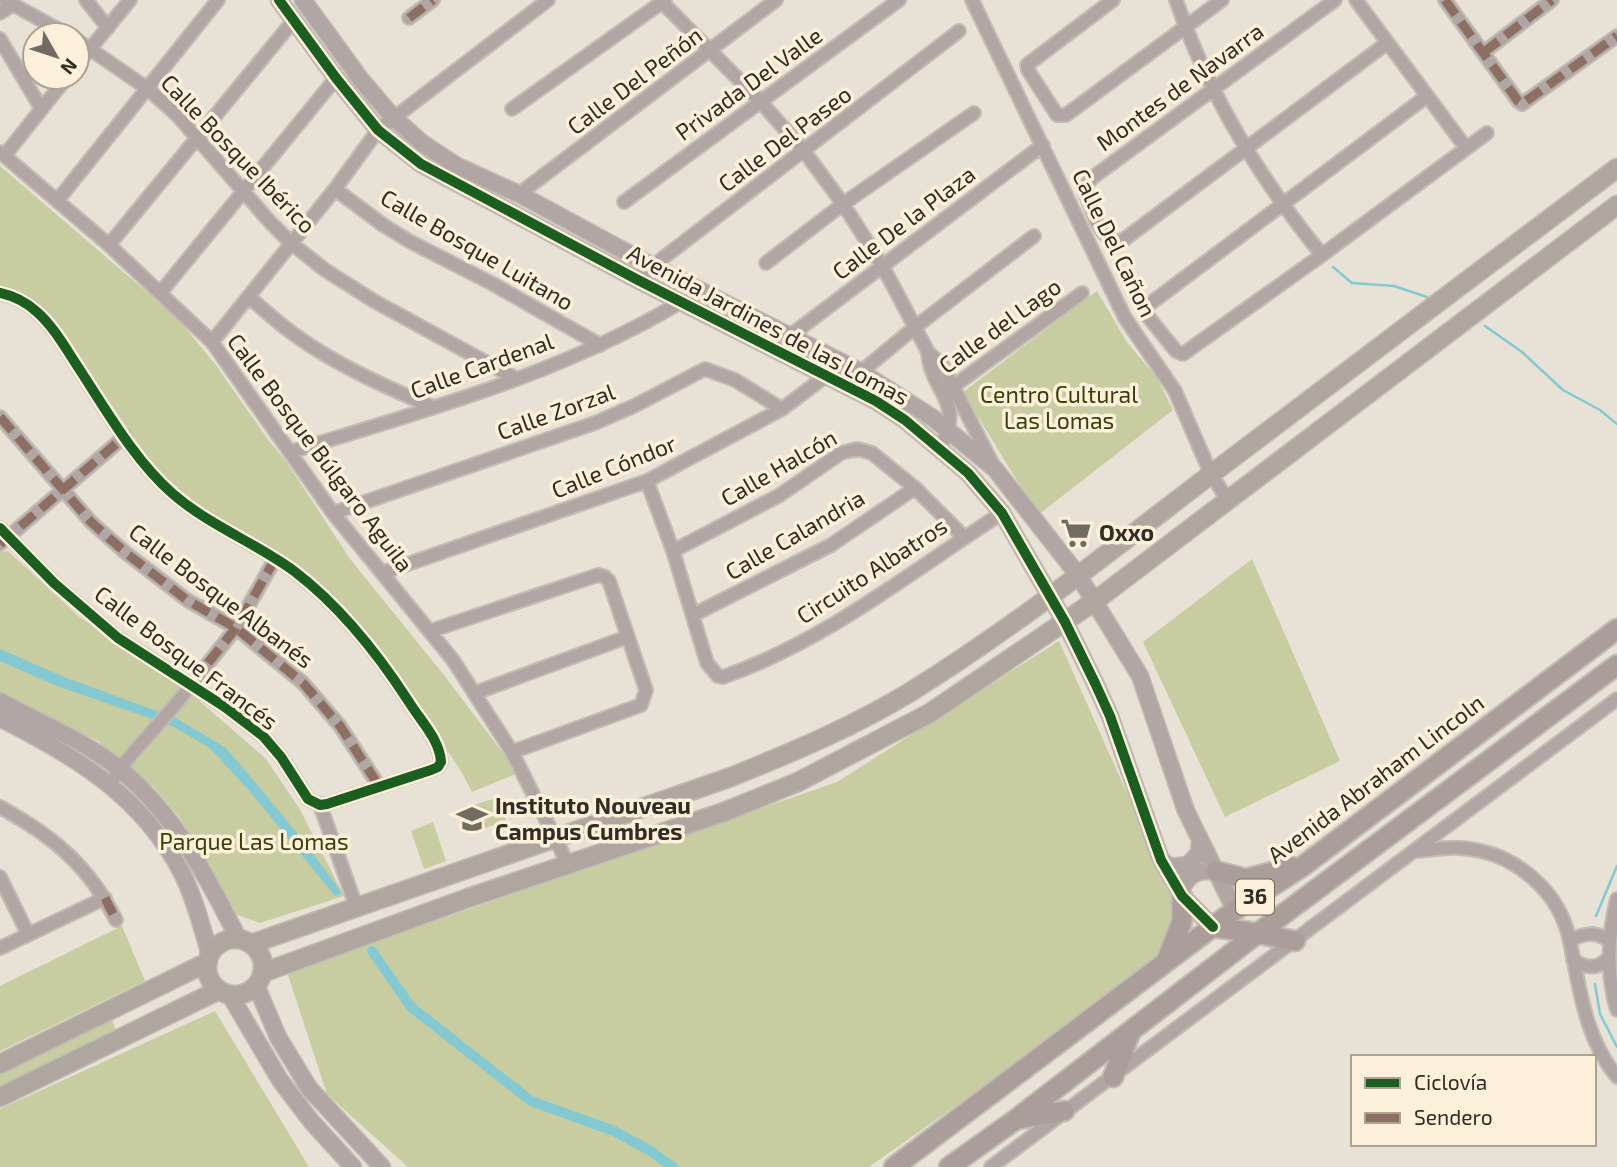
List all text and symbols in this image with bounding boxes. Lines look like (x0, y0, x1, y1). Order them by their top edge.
street label: Montes de Navarra (1090, 16, 1268, 156)
street label: Calle Del Peñón (561, 20, 707, 140)
north arrow (21, 21, 91, 91)
street label: Privada Del Valle (670, 21, 827, 146)
text: N (56, 54, 83, 80)
street label: Calle Bosque Ibérico (156, 68, 322, 239)
street label: Calle Del Paseo (712, 79, 856, 197)
street label: Calle De la Plaza (826, 159, 980, 285)
street label: Calle Del Cañon (1067, 164, 1163, 321)
street label: Calle Bosque Luitano (376, 182, 579, 316)
street label: Avenida Jardines de las Lomas (623, 238, 914, 410)
street label: Calle del Lago (933, 272, 1066, 379)
street label: Calle Cardenal (406, 326, 557, 404)
street label: Calle Bosque Búlgaro Aguila (222, 328, 420, 577)
street label: Calle Zorzal (493, 377, 619, 445)
park label: Centro Cultural Las Lomas (980, 380, 1138, 434)
street label: Calle Halcón (716, 423, 841, 512)
street label: Calle Cóndor (547, 428, 680, 504)
street label: Calle Calandria (720, 483, 869, 585)
street label: Circuito Albatros (791, 511, 952, 629)
supermarket icon: Oxxo (1059, 516, 1093, 550)
street label: Calle Bosque Albanés (124, 517, 319, 674)
place label: Oxxo (1099, 518, 1154, 546)
street label: Calle Bosque Francés (90, 579, 284, 735)
street label: Avenida Abraham Lincoln (1262, 688, 1489, 869)
place label: Instituto Nouveau Campus Cumbres (495, 791, 691, 845)
school or university icon: Instituto Nouveau Campus Cumbres (455, 802, 489, 836)
park label: Parque Las Lomas (159, 827, 349, 855)
road number: 36 (1236, 880, 1274, 914)
legend (1351, 1055, 1596, 1146)
text: Ciclovía (1414, 1069, 1487, 1094)
text: Sendero (1414, 1104, 1493, 1129)

